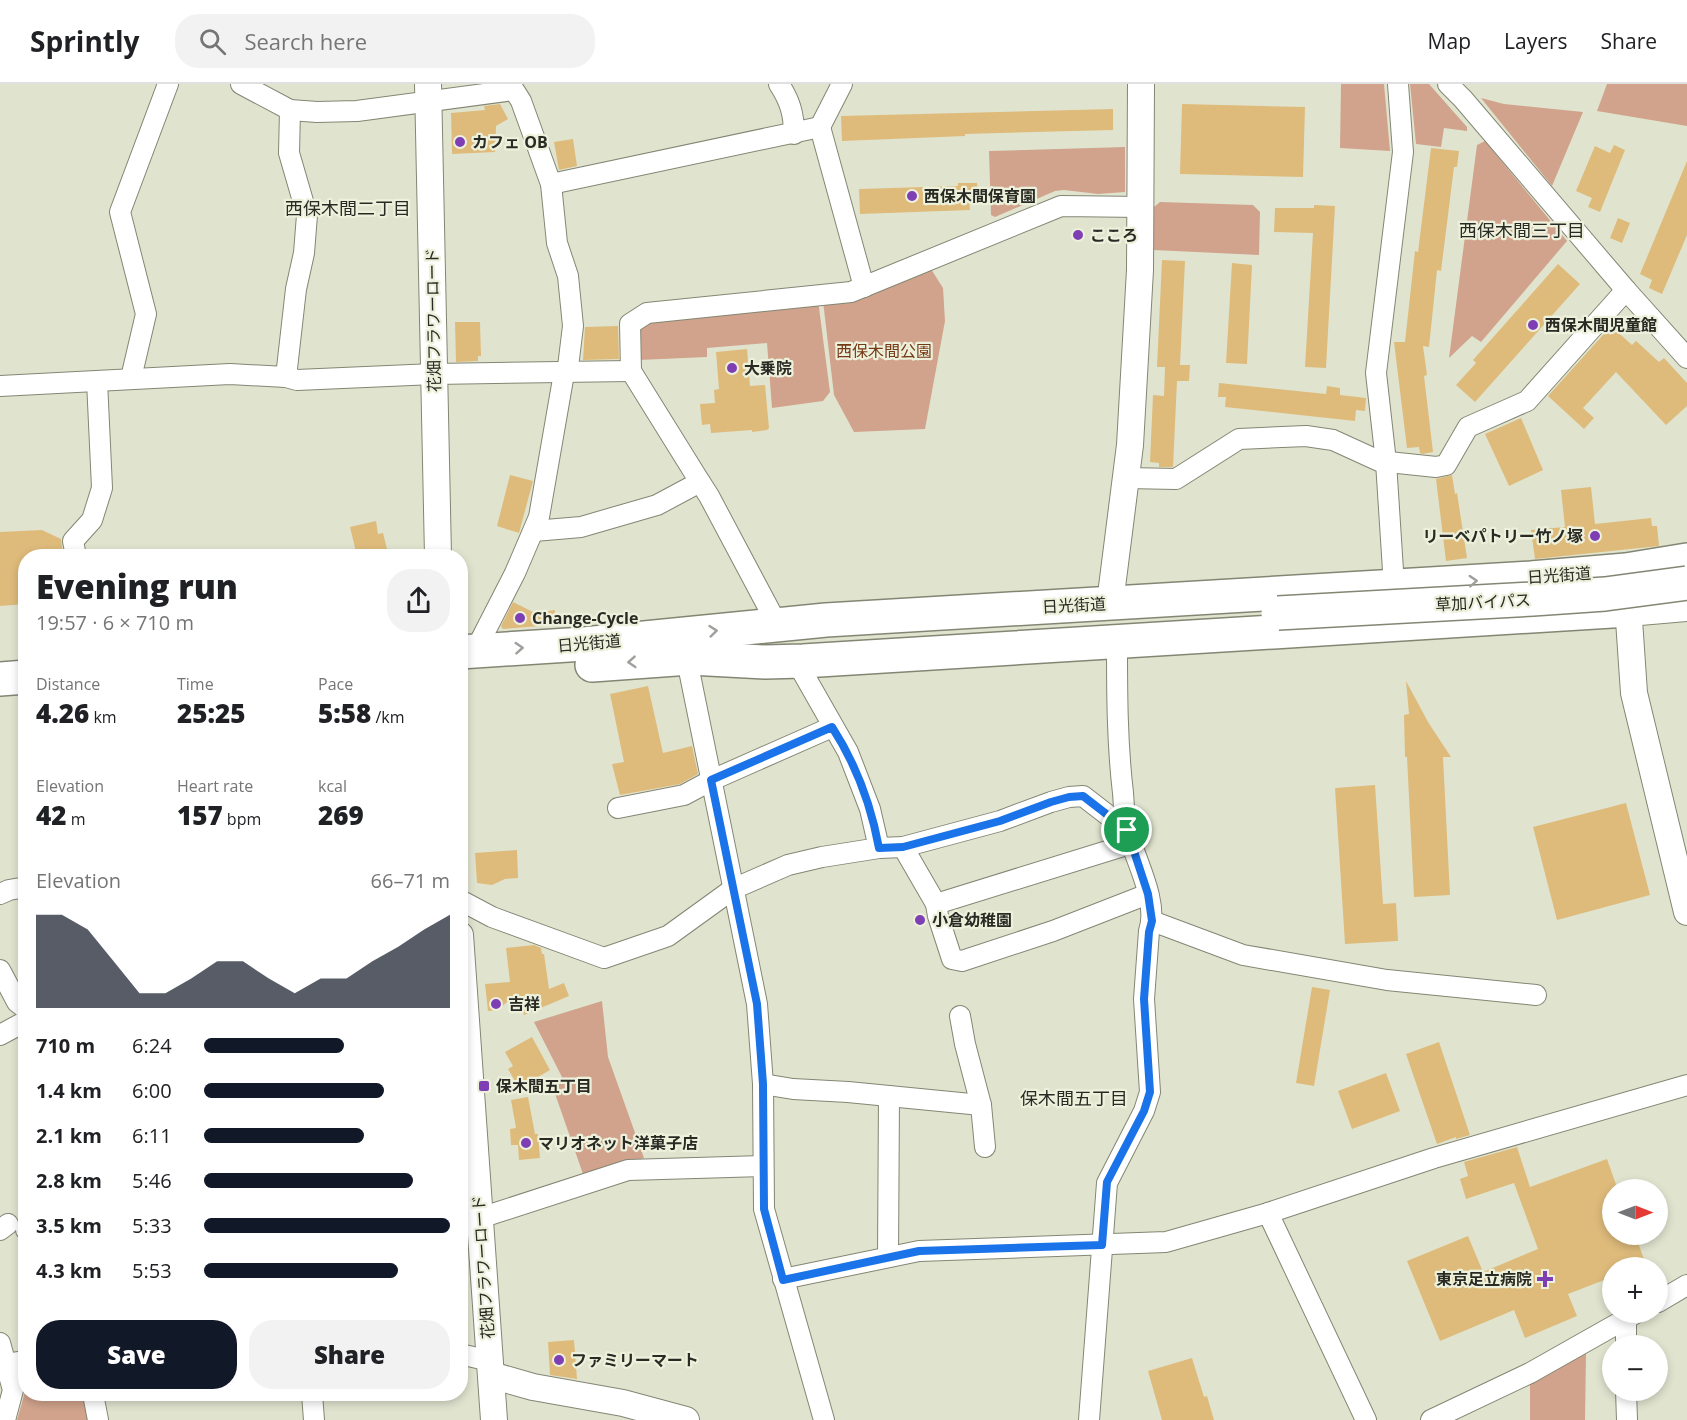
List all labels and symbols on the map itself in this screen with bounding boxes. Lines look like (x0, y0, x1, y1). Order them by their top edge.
place label: カフェ OB (472, 131, 548, 153)
marker: カフェ OB (453, 135, 467, 149)
place label: 西保木間保育園 (924, 185, 1036, 207)
marker: 西保木間保育園 (905, 189, 919, 203)
district label: 西保木間二丁目 (285, 196, 411, 220)
district label: 西保木間三丁目 (1459, 218, 1585, 242)
place label: こころ (1090, 224, 1138, 246)
marker: こころ (1071, 228, 1085, 242)
street label: 花畑フラワーロード (421, 248, 445, 392)
place label: 西保木間児童館 (1545, 314, 1657, 336)
marker: 西保木間児童館 (1526, 318, 1540, 332)
park label: 西保木間公園 (836, 340, 932, 362)
place label: 大乗院 (744, 357, 792, 379)
marker: 大乗院 (725, 361, 739, 375)
place label: リーベパトリー竹ノ塚 (1423, 525, 1583, 547)
marker: リーベパトリー竹ノ塚 (1588, 529, 1602, 543)
street label: 日光街道 (1526, 562, 1592, 588)
one-way arrow (1469, 575, 1478, 588)
street label: 草加バイパス (1435, 589, 1531, 615)
street label: 日光街道 (1041, 592, 1107, 618)
place label: Change-Cycle (532, 607, 638, 629)
marker: Change-Cycle (513, 611, 527, 625)
one-way arrow (709, 625, 718, 638)
street label: 日光街道 (556, 629, 622, 657)
one-way arrow (514, 642, 523, 655)
one-way arrow (627, 656, 636, 669)
pin (1101, 804, 1152, 855)
place label: 小倉幼稚園 (932, 909, 1012, 931)
marker: 小倉幼稚園 (913, 913, 927, 927)
place label: 吉祥 (508, 993, 540, 1015)
marker: 吉祥 (489, 997, 503, 1011)
place label: 保木間五丁目 (496, 1075, 592, 1097)
marker: 保木間五丁目 (477, 1079, 491, 1093)
district label: 保木間五丁目 (1020, 1086, 1128, 1110)
place label: マリオネット洋菓子店 (538, 1132, 698, 1154)
marker: マリオネット洋菓子店 (519, 1136, 533, 1150)
north arrow (1602, 1179, 1668, 1245)
street label: 花畑フラワーロード (467, 1194, 499, 1340)
place label: 東京足立病院 (1436, 1268, 1532, 1290)
marker: 東京足立病院 (1536, 1270, 1554, 1288)
place label: ファミリーマート (571, 1349, 699, 1371)
marker: ファミリーマート (552, 1353, 566, 1367)

